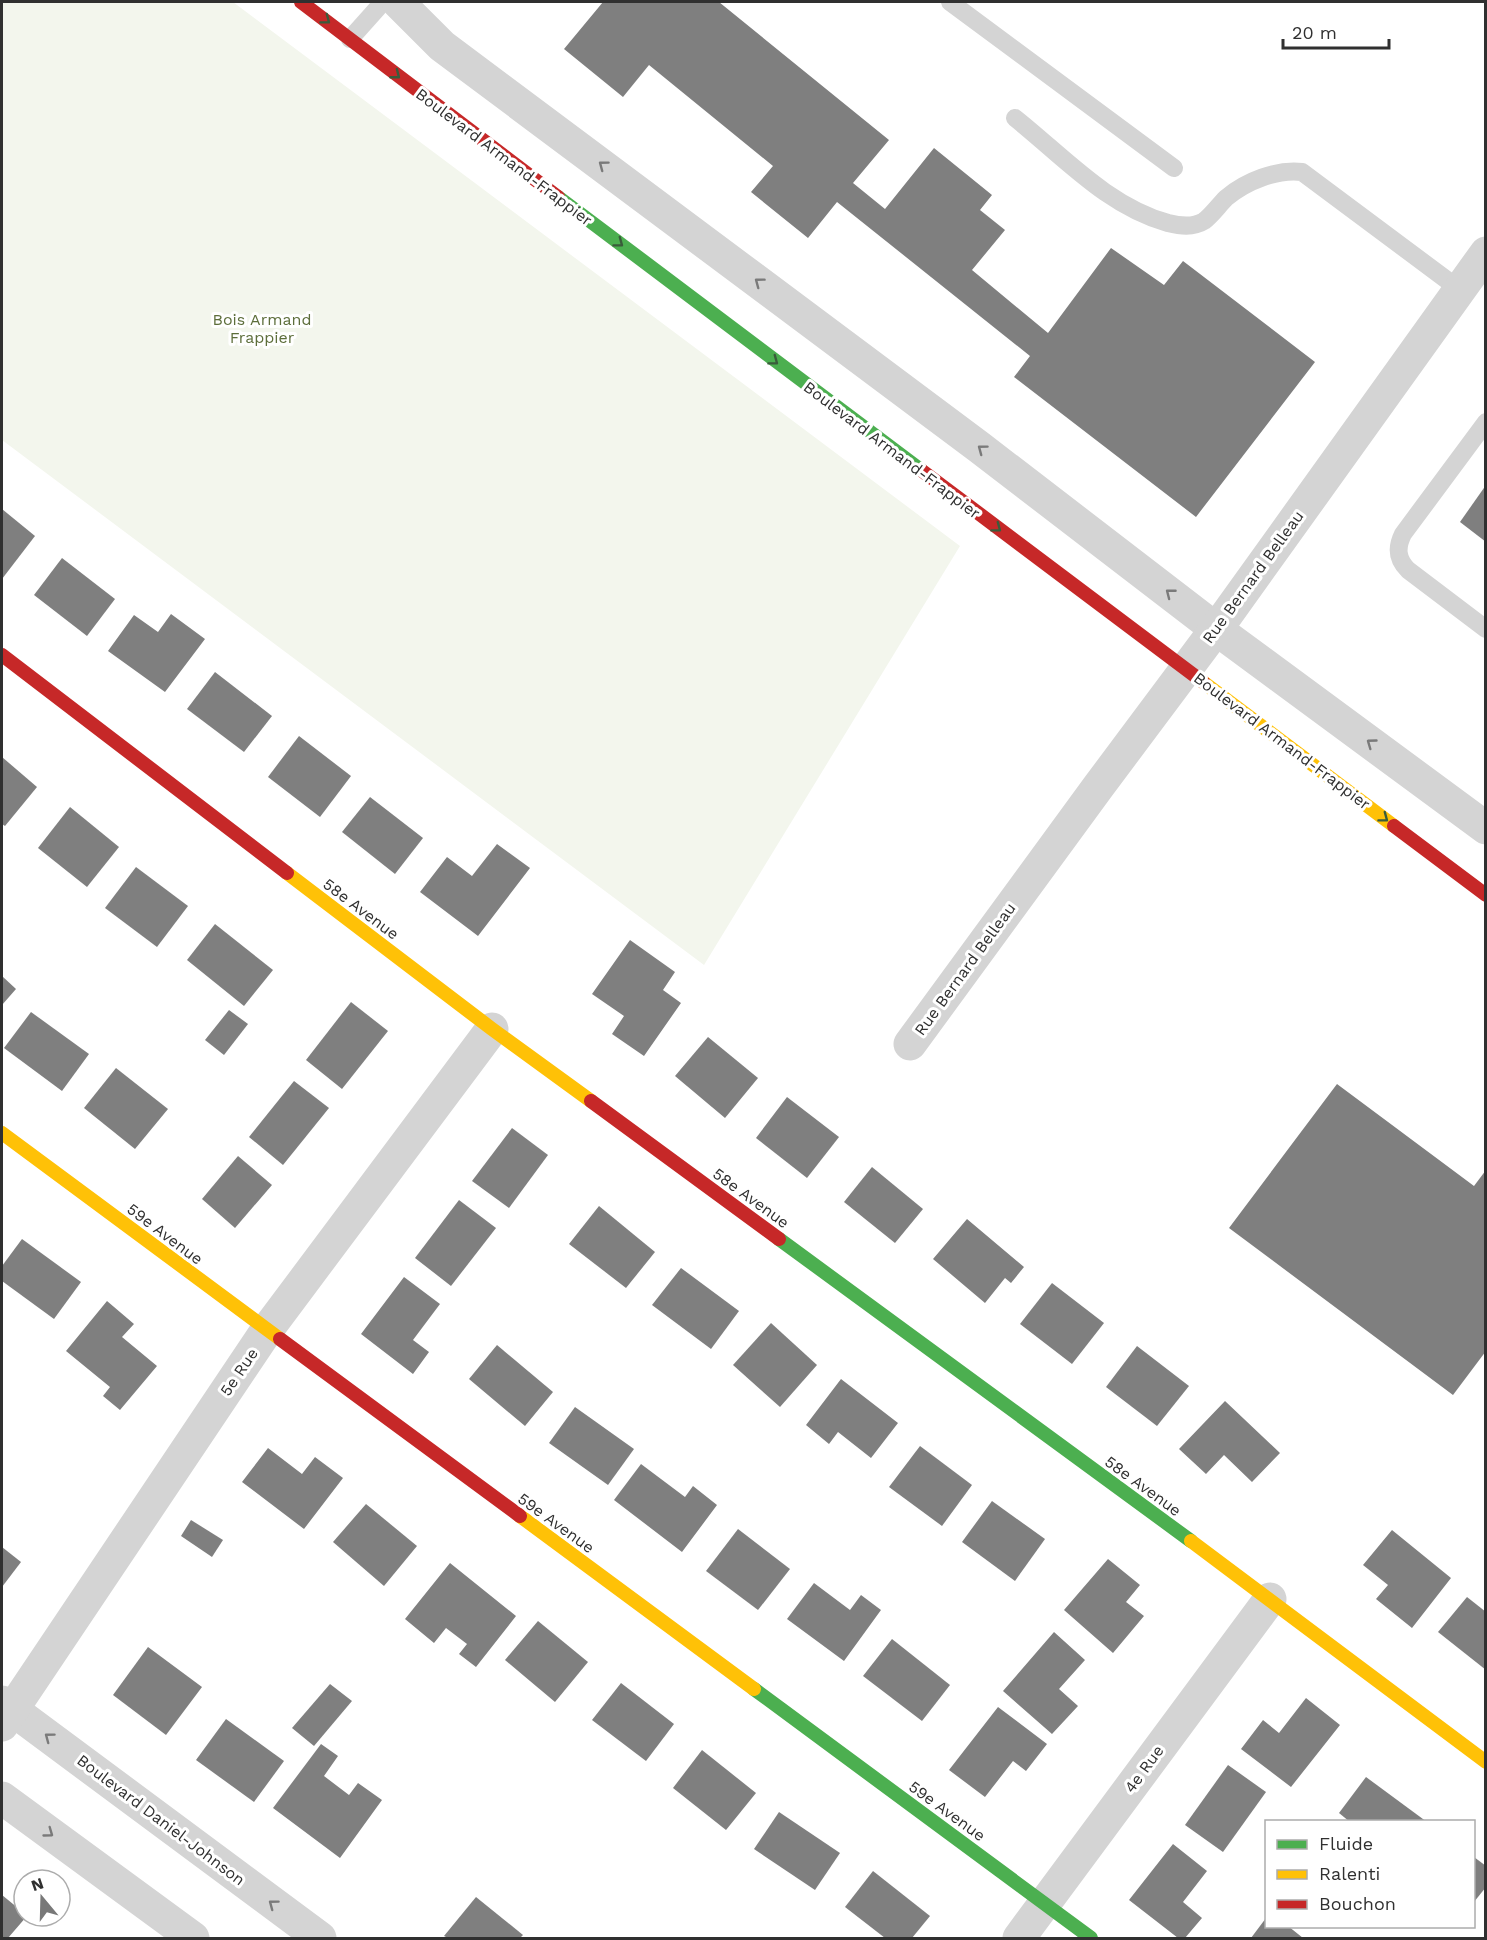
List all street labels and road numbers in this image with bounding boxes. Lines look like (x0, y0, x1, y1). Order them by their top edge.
street label: Boulevard Armand-Frappier (412, 84, 596, 230)
street label: Boulevard Armand-Frappier (800, 377, 984, 523)
street label: Rue Bernard Belleau (1198, 507, 1308, 647)
street label: Boulevard Armand-Frappier (1190, 668, 1374, 814)
street label: 58e Avenue (319, 874, 403, 944)
street label: Rue Bernard Belleau (910, 899, 1020, 1039)
street label: 58e Avenue (709, 1164, 793, 1232)
street label: 59e Avenue (123, 1199, 207, 1269)
street label: 5e Rue (216, 1344, 262, 1400)
street label: 58e Avenue (1101, 1452, 1185, 1520)
street label: 59e Avenue (514, 1489, 598, 1557)
street label: 4e Rue (1120, 1742, 1168, 1796)
street label: Boulevard Daniel-Johnson (73, 1751, 249, 1889)
street label: 59e Avenue (905, 1777, 989, 1845)

